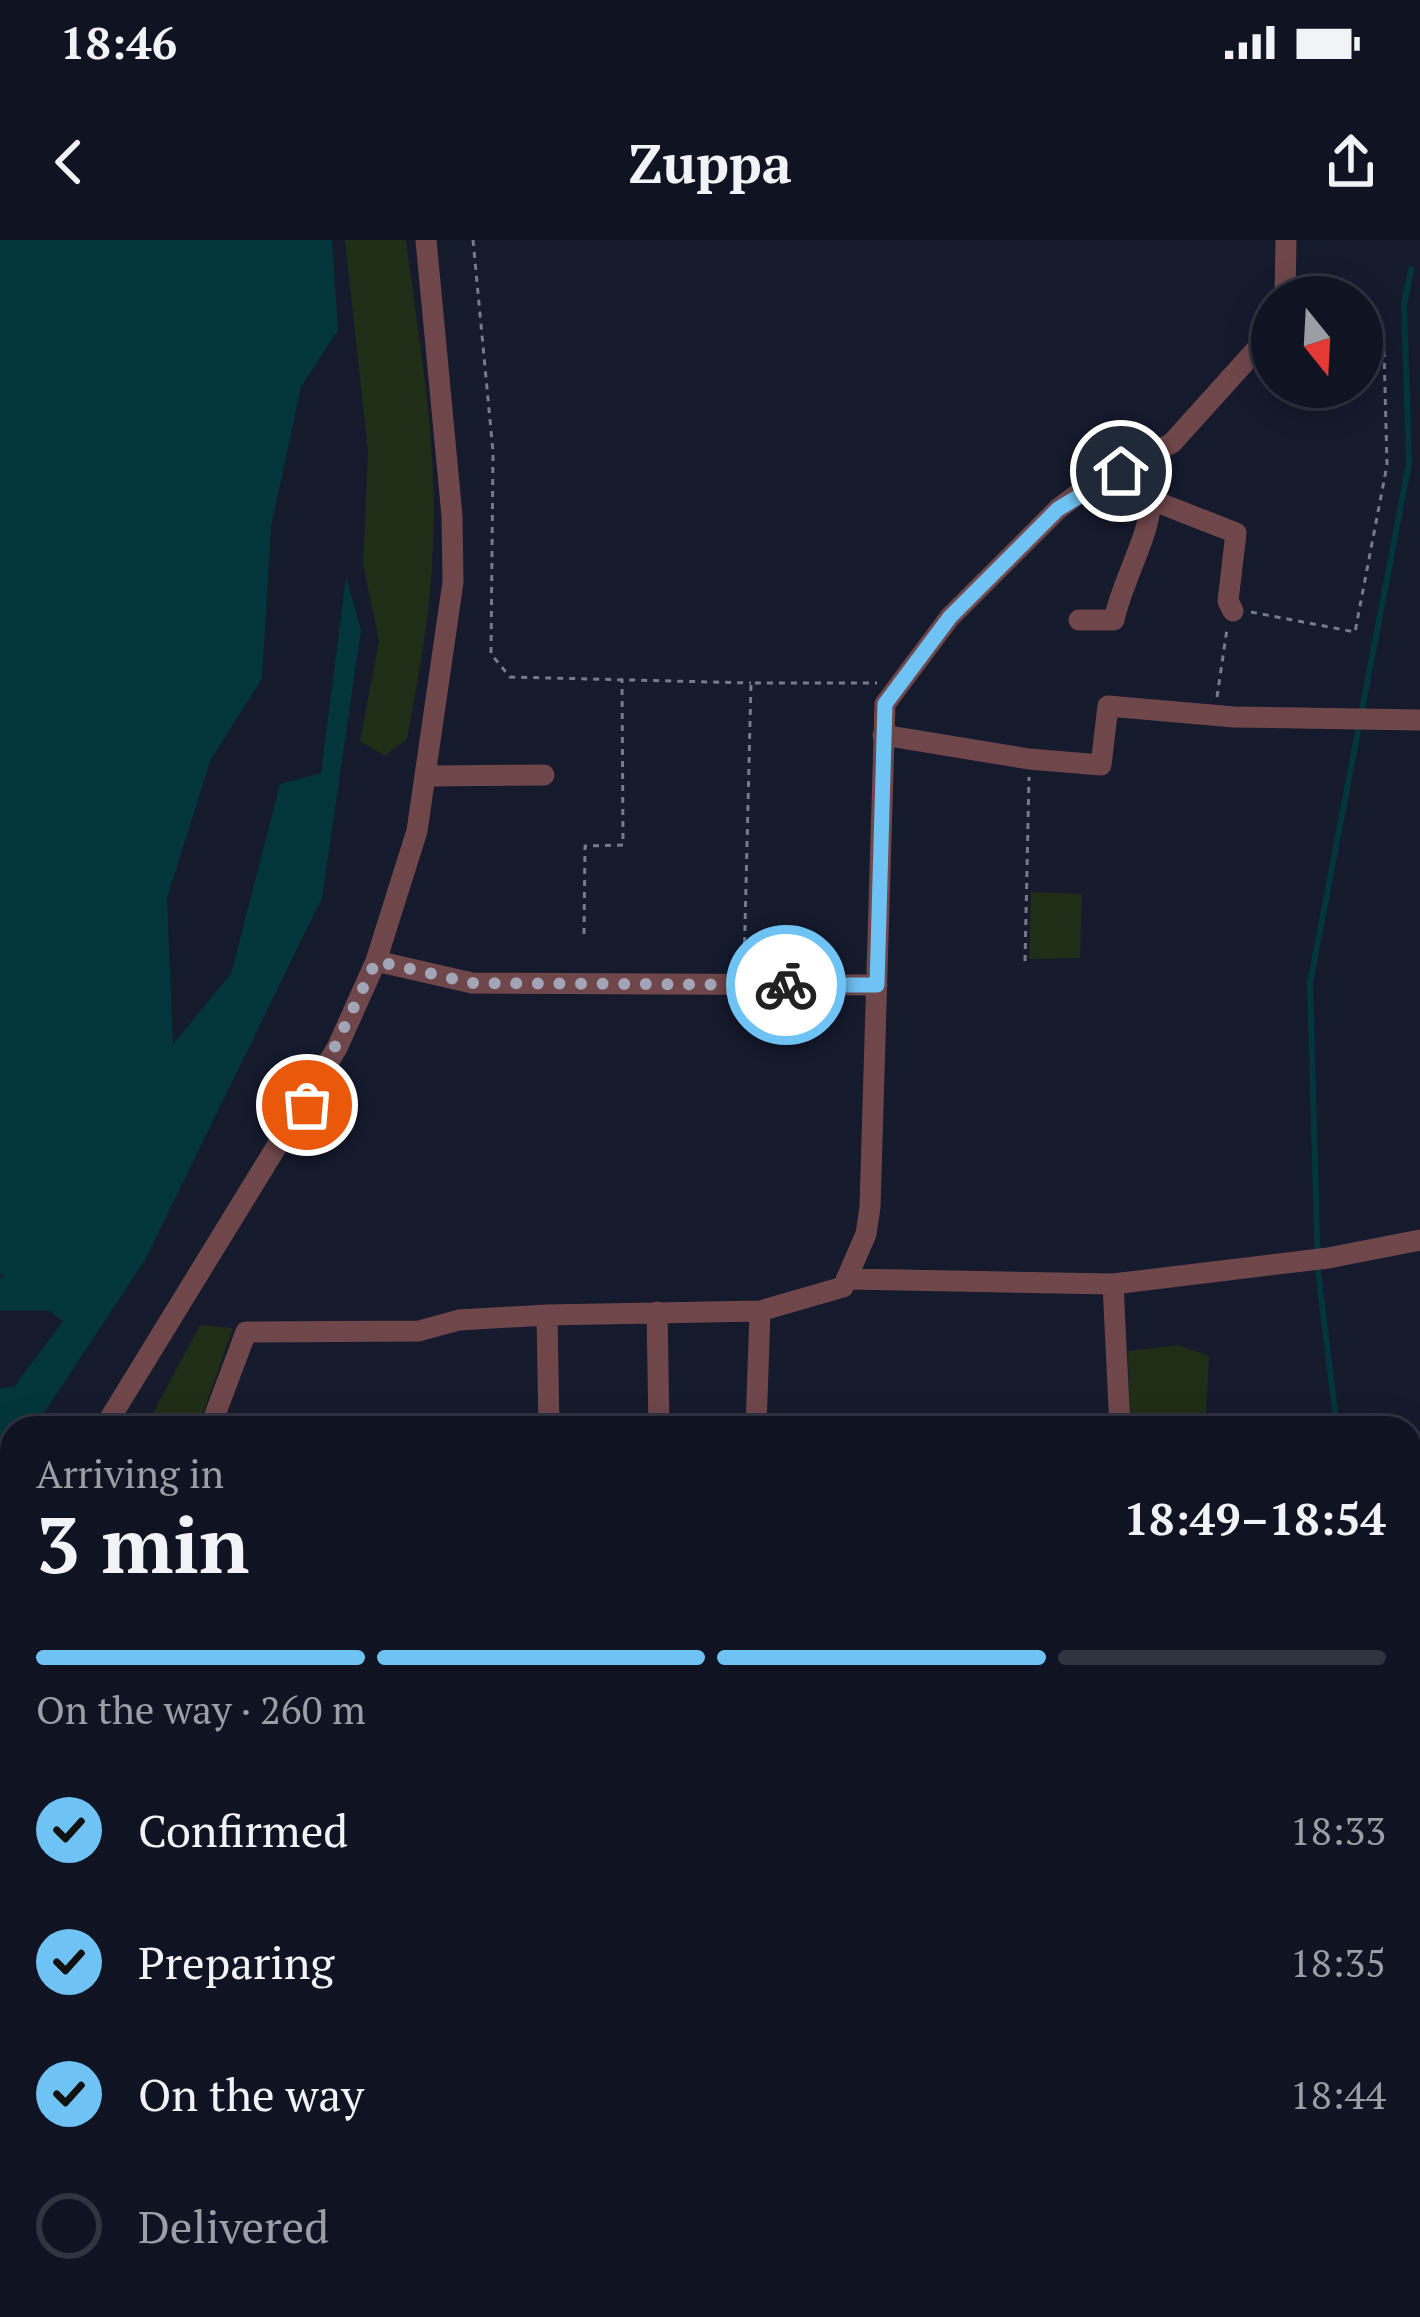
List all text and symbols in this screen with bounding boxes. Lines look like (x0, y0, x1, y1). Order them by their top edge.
text: 18:46 (60, 12, 177, 72)
text: Zuppa (628, 127, 792, 198)
icon: back (36, 129, 102, 195)
icon: share (1318, 129, 1384, 195)
north arrow (1251, 276, 1383, 408)
map controls (1251, 276, 1383, 408)
pin (1070, 420, 1172, 522)
icon: home (1088, 438, 1154, 504)
courier (726, 925, 846, 1045)
icon: bike (753, 952, 819, 1018)
pin (256, 1054, 358, 1156)
icon: bag (274, 1072, 340, 1138)
text: Arriving in (36, 1447, 224, 1499)
text: 18:49–18:54 (1124, 1488, 1386, 1548)
text: 3 min (36, 1492, 249, 1595)
text: On the way · 260 m (36, 1683, 366, 1735)
icon: check (36, 1797, 102, 1863)
text: Confirmed (138, 1800, 348, 1860)
text: 18:33 (1290, 1804, 1386, 1856)
icon: check (36, 1929, 102, 1995)
text: Preparing (138, 1932, 334, 1992)
text: 18:35 (1290, 1936, 1386, 1988)
icon: check (36, 2061, 102, 2127)
text: On the way (138, 2064, 364, 2124)
text: 18:44 (1290, 2068, 1386, 2120)
text: Delivered (138, 2196, 329, 2256)

